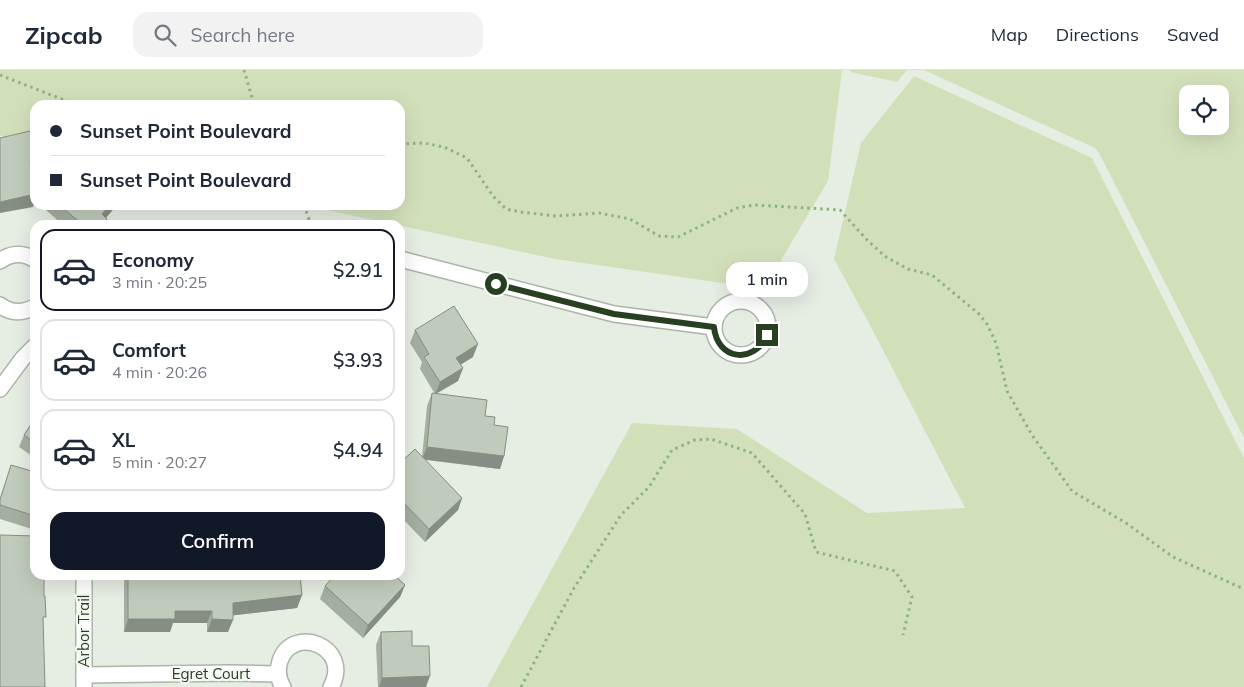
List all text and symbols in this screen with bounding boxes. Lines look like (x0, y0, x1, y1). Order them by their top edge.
search box (133, 12, 483, 57)
text: Zipcab (25, 20, 103, 50)
icon: search (151, 21, 179, 49)
text: Search here (191, 23, 295, 47)
text: Map (991, 23, 1028, 46)
text: Directions (1056, 23, 1139, 46)
text: Saved (1167, 23, 1219, 46)
map controls (1179, 85, 1229, 135)
button: locate (1179, 85, 1229, 135)
text: Sunset Point Boulevard (80, 119, 292, 143)
text: Sunset Point Boulevard (80, 168, 292, 192)
icon: car (52, 248, 97, 293)
text: Economy (112, 248, 194, 272)
text: $2.91 (333, 258, 383, 282)
callout: 1 min (726, 262, 808, 298)
text: 1 min (746, 269, 788, 289)
text: 3 min · 20:25 (112, 272, 207, 292)
route start (485, 273, 507, 295)
route end (756, 324, 778, 346)
icon: car (52, 338, 97, 383)
text: Comfort (112, 338, 186, 362)
text: $3.93 (333, 348, 383, 372)
text: 4 min · 20:26 (112, 362, 207, 382)
icon: car (52, 428, 97, 473)
text: XL (112, 428, 135, 452)
text: $4.94 (333, 438, 383, 462)
text: 5 min · 20:27 (112, 452, 207, 472)
button: Confirm (50, 512, 385, 570)
street label: Arbor Trail (74, 595, 93, 667)
street label: Egret Court (172, 664, 250, 683)

